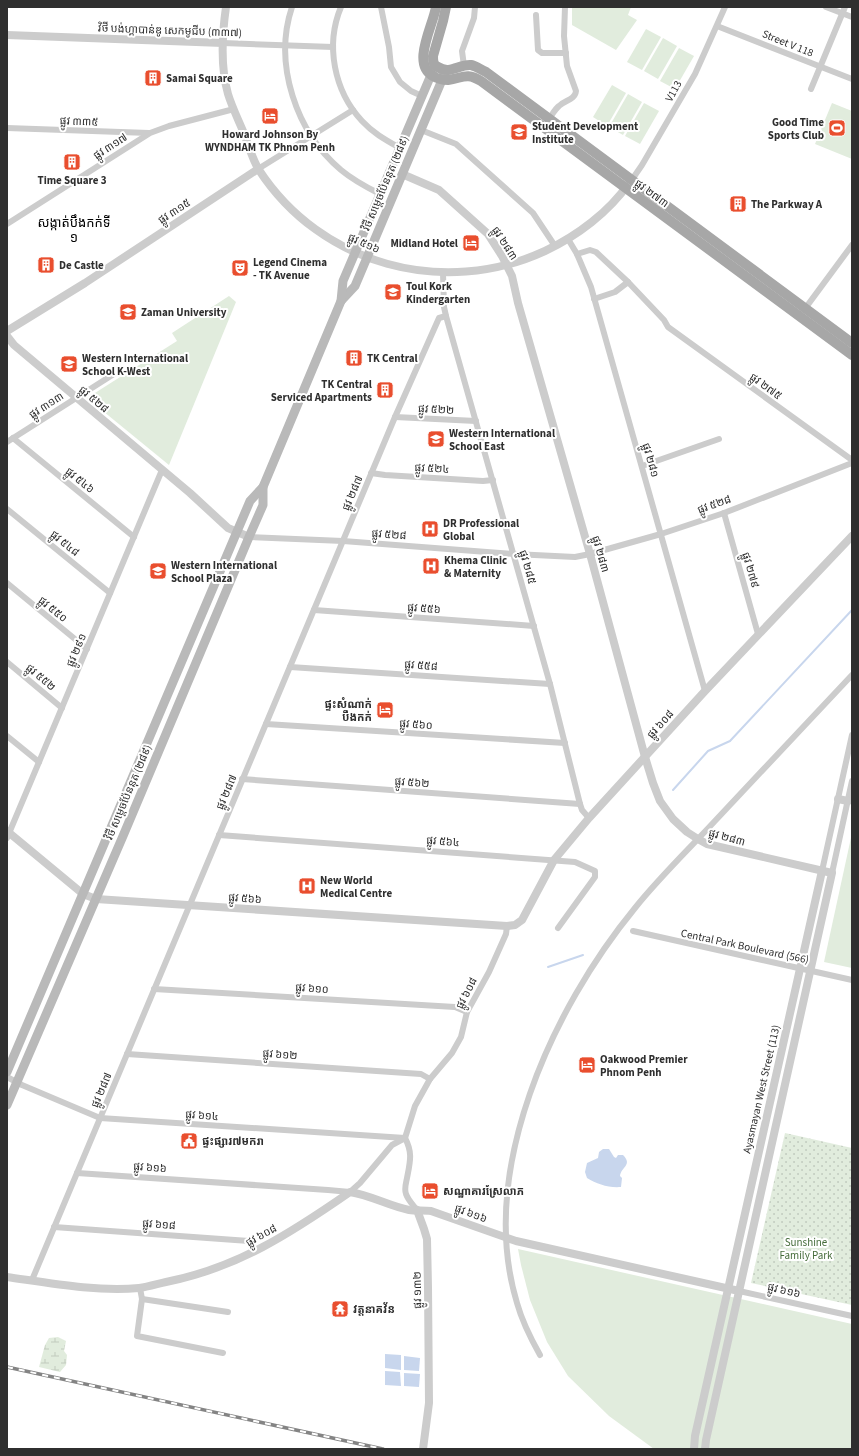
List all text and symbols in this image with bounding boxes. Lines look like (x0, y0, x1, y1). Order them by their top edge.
street label: វិថី បង់ហ្គាបាន់ឌូ សេកមូជីប (៣៣៧) (97, 20, 242, 41)
street label: Street V 118 (760, 26, 816, 61)
building icon: Samai Square (143, 68, 163, 88)
place label: Samai Square (166, 71, 233, 86)
street label: V113 (662, 78, 685, 105)
hotel icon: Howard Johnson By WYNDHAM TK Phnom Penh (260, 106, 280, 126)
street label: ផ្លូវ ៣៣៥ (59, 113, 99, 132)
place label: Good Time Sports Club (768, 115, 824, 143)
sports icon: Good Time Sports Club (827, 118, 847, 138)
place label: Student Development Institute (532, 119, 639, 147)
school or university icon: Student Development Institute (509, 122, 529, 142)
place label: Howard Johnson By WYNDHAM TK Phnom Penh (205, 127, 335, 155)
street label: ផ្លូវ ៣១៧ (90, 130, 131, 165)
street label: វិថី សម្តេចប៉ែននុត (២៨៩) (358, 133, 412, 234)
building icon: Time Square 3 (62, 152, 82, 172)
place label: Time Square 3 (38, 173, 107, 188)
street label: ផ្លូវ ២៧៣ (630, 176, 672, 213)
building icon: The Parkway A (728, 194, 748, 214)
street label: ផ្លូវ ៣១៥ (155, 195, 195, 229)
place label: The Parkway A (751, 197, 823, 212)
district label: សង្កាត់បឹងកក់ទី ១ (37, 214, 111, 247)
street label: ផ្លូវ ២៨៣ (486, 223, 521, 264)
street label: ផ្លូវ ៥១៦ (344, 230, 382, 259)
hotel icon: Midland Hotel (461, 233, 481, 253)
place label: Midland Hotel (390, 236, 459, 251)
building icon: De Castle (36, 255, 56, 275)
place label: Legend Cinema - TK Avenue (253, 255, 327, 283)
place label: De Castle (59, 258, 104, 273)
theatre icon: Legend Cinema - TK Avenue (230, 258, 250, 278)
place label: Toul Kork Kindergarten (406, 279, 470, 307)
school or university icon: Toul Kork Kindergarten (383, 282, 403, 302)
school or university icon: Zaman University (118, 302, 138, 322)
place label: Zaman University (141, 305, 227, 320)
building icon: TK Central (344, 348, 364, 368)
place label: Western International School K-West (82, 351, 189, 379)
place label: TK Central (367, 351, 419, 366)
school or university icon: Western International School K-West (59, 354, 79, 374)
street label: ផ្លូវ ២៧៥ (745, 370, 785, 405)
place label: TK Central Serviced Apartments (271, 377, 373, 405)
building icon: TK Central Serviced Apartments (375, 380, 395, 400)
street label: ផ្លូវ ៥២៨ (74, 382, 112, 418)
street label: ផ្លូវ ៣១៣ (26, 389, 68, 424)
street label: ផ្លូវ ៥២២ (417, 401, 454, 420)
place label: Western International School East (449, 426, 556, 454)
school or university icon: Western International School East (426, 429, 446, 449)
street label: ផ្លូវ ២៨១ (636, 441, 663, 480)
street label: ផ្លូវ ៥២៤ (414, 460, 450, 479)
street label: ផ្លូវ ៥៤៦ (60, 464, 98, 499)
street label: ផ្លូវ ២៨៧ (338, 473, 369, 514)
street label: ផ្លូវ ៥២៨ (695, 491, 734, 520)
place label: DR Professional Global (443, 516, 520, 544)
hospital icon: DR Professional Global (420, 519, 440, 539)
street label: ផ្លូវ ៥២៨ (371, 526, 407, 545)
street label: ផ្លូវ ៥៤៨ (45, 527, 83, 562)
street label: ផ្លូវ ២៨៣ (586, 534, 613, 575)
street label: ផ្លូវ ២៨៥ (513, 548, 540, 587)
street label: ផ្លូវ ២៧៩ (736, 550, 763, 590)
place label: Khema Clinic & Maternity (444, 553, 507, 581)
hospital icon: Khema Clinic & Maternity (421, 556, 441, 576)
place label: Western International School Plaza (171, 558, 278, 586)
school or university icon: Western International School Plaza (148, 561, 168, 581)
street label: ផ្លូវ ៥៥០ (33, 593, 71, 628)
street label: ផ្លូវ ៥៥៦ (406, 600, 441, 619)
street label: ផ្លូវ ២៩១ (63, 631, 92, 670)
street label: ផ្លូវ ៥៥៨ (403, 657, 438, 676)
street label: ផ្លូវ ៥៥២ (21, 660, 59, 696)
place label: ផ្ទះសំណាក់ បឹងកក់ (324, 697, 372, 725)
hotel icon: ផ្ទះសំណាក់ បឹងកក់ (375, 700, 395, 720)
street label: ផ្លូវ ៦០៨ (644, 707, 679, 743)
street label: ផ្លូវ ៥៦០ (398, 716, 433, 735)
street label: វិថី សម្តេចប៉ែននុត (២៨៩) (101, 742, 155, 843)
street label: ផ្លូវ ២៨៧ (212, 772, 243, 813)
street label: ផ្លូវ ៥៦២ (394, 774, 430, 793)
street label: ផ្លូវ ២៨៣ (706, 825, 747, 852)
street label: ផ្លូវ ៥៦៤ (425, 833, 460, 852)
place label: New World Medical Centre (320, 873, 392, 901)
hospital icon: New World Medical Centre (297, 876, 317, 896)
street label: ផ្លូវ ៥៦៦ (227, 890, 262, 909)
street label: Central Park Boulevard (566) (679, 926, 810, 967)
street label: ផ្លូវ ៦០៨ (452, 975, 483, 1013)
street label: ផ្លូវ ៦១០ (294, 980, 329, 999)
street label: Ayasmayan West Street (113) (739, 1023, 784, 1155)
street label: ផ្លូវ ៦១២ (262, 1046, 298, 1065)
place label: Oakwood Premier Phnom Penh (600, 1052, 688, 1080)
hotel icon: Oakwood Premier Phnom Penh (577, 1055, 597, 1075)
street label: ផ្លូវ ២៨៧ (87, 1070, 118, 1111)
street label: ផ្លូវ ៦១៤ (184, 1107, 219, 1126)
public building icon: ផ្ទះផ្សារ៧មករា (179, 1131, 199, 1151)
place label: ផ្ទះផ្សារ៧មករា (202, 1134, 264, 1149)
street label: ផ្លូវ ៦១៦ (132, 1159, 167, 1178)
hotel icon: សណ្ឋាគារស្រែលាភ (420, 1181, 440, 1201)
place label: សណ្ឋាគារស្រែលាភ (443, 1184, 524, 1199)
street label: ផ្លូវ ៦១៦ (452, 1201, 489, 1228)
street label: ផ្លូវ ៦១៨ (141, 1216, 176, 1235)
street label: ផ្លូវ ៦០៨ (243, 1221, 281, 1252)
park label: Sunshine Family Park (779, 1235, 833, 1263)
street label: ផ្លូវ ១៣២ (410, 1271, 428, 1309)
street label: ផ្លូវ ៦១៦ (765, 1279, 802, 1304)
temple icon: វត្តនាគវ័ន (330, 1299, 350, 1319)
place label: វត្តនាគវ័ន (353, 1302, 395, 1317)

